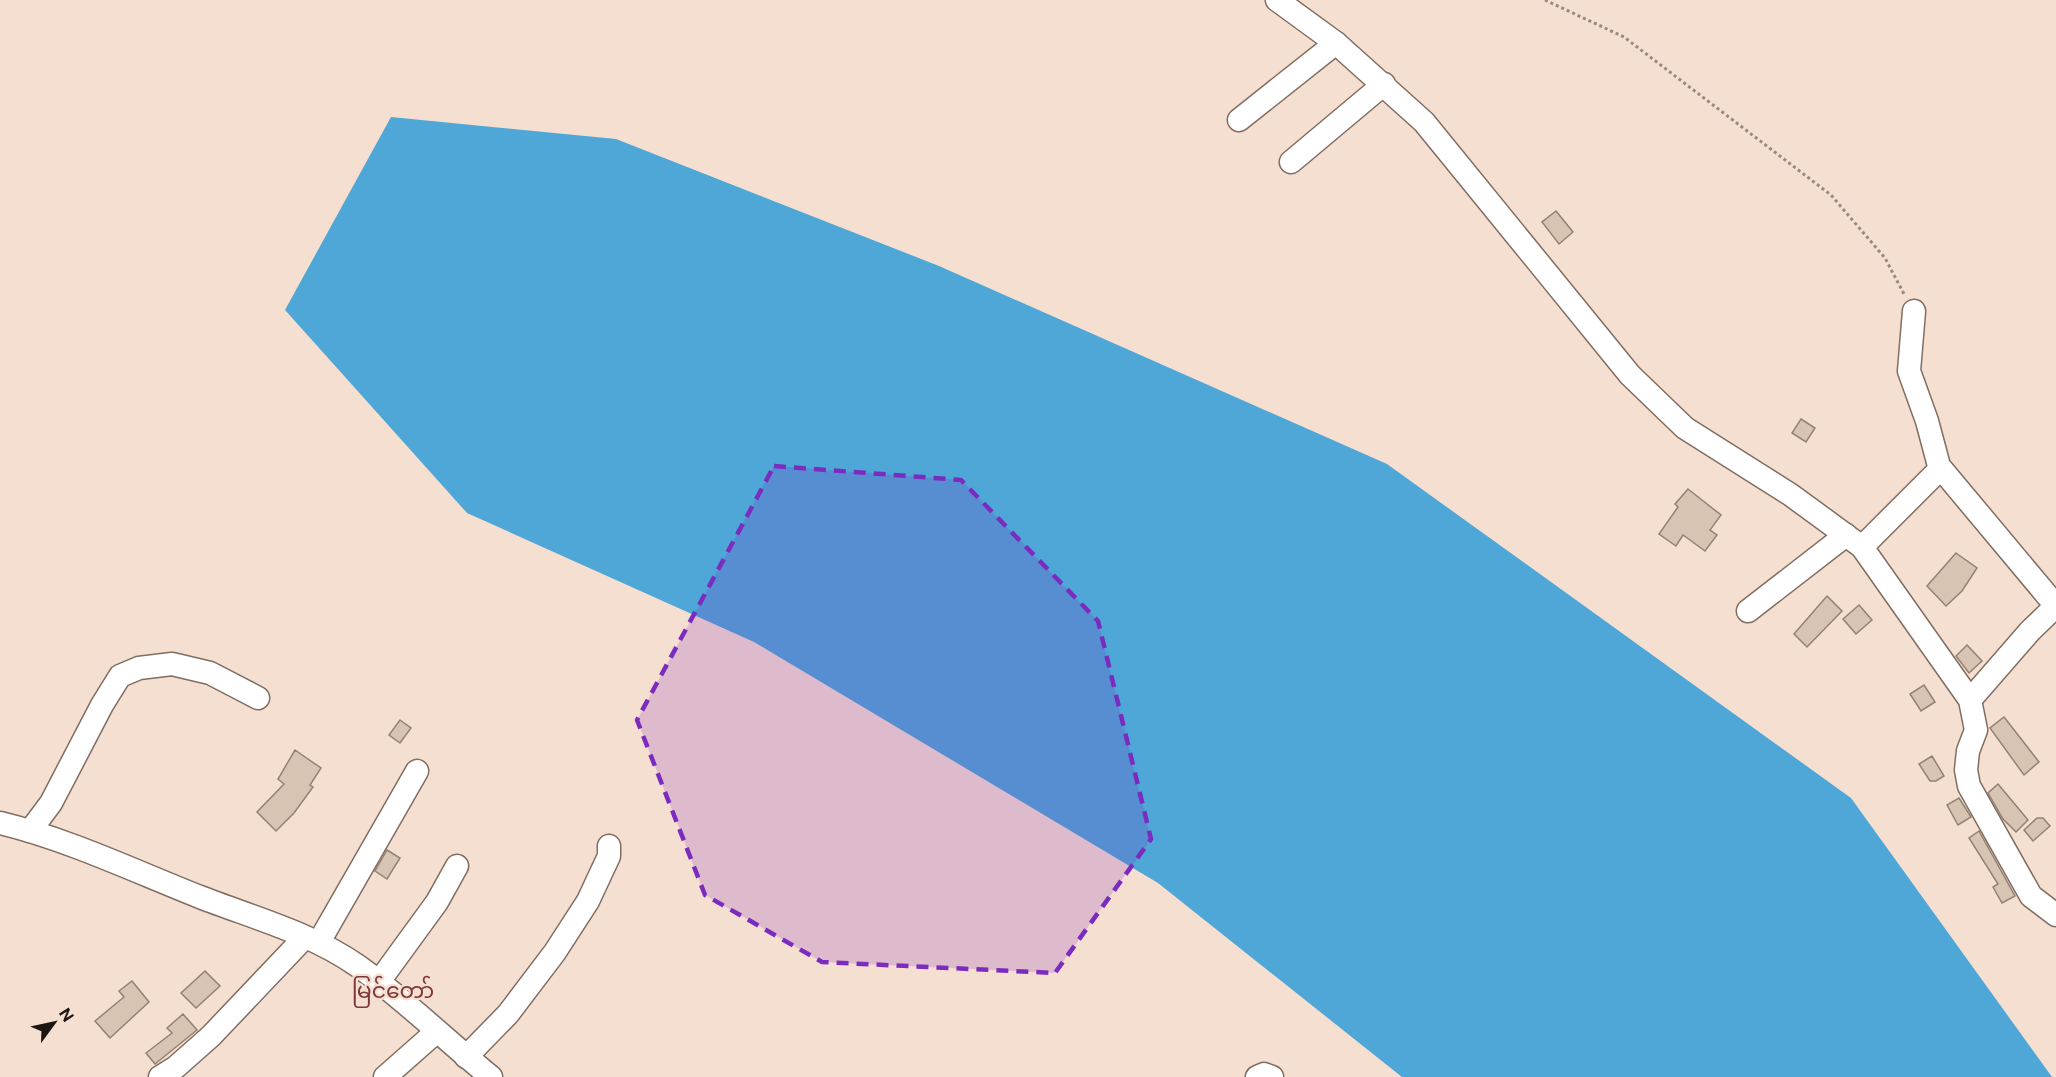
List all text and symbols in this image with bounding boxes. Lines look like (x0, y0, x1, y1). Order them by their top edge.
district label: မြင်တော် (352, 975, 434, 1008)
north arrow (24, 993, 84, 1053)
text: N (55, 1005, 78, 1026)

